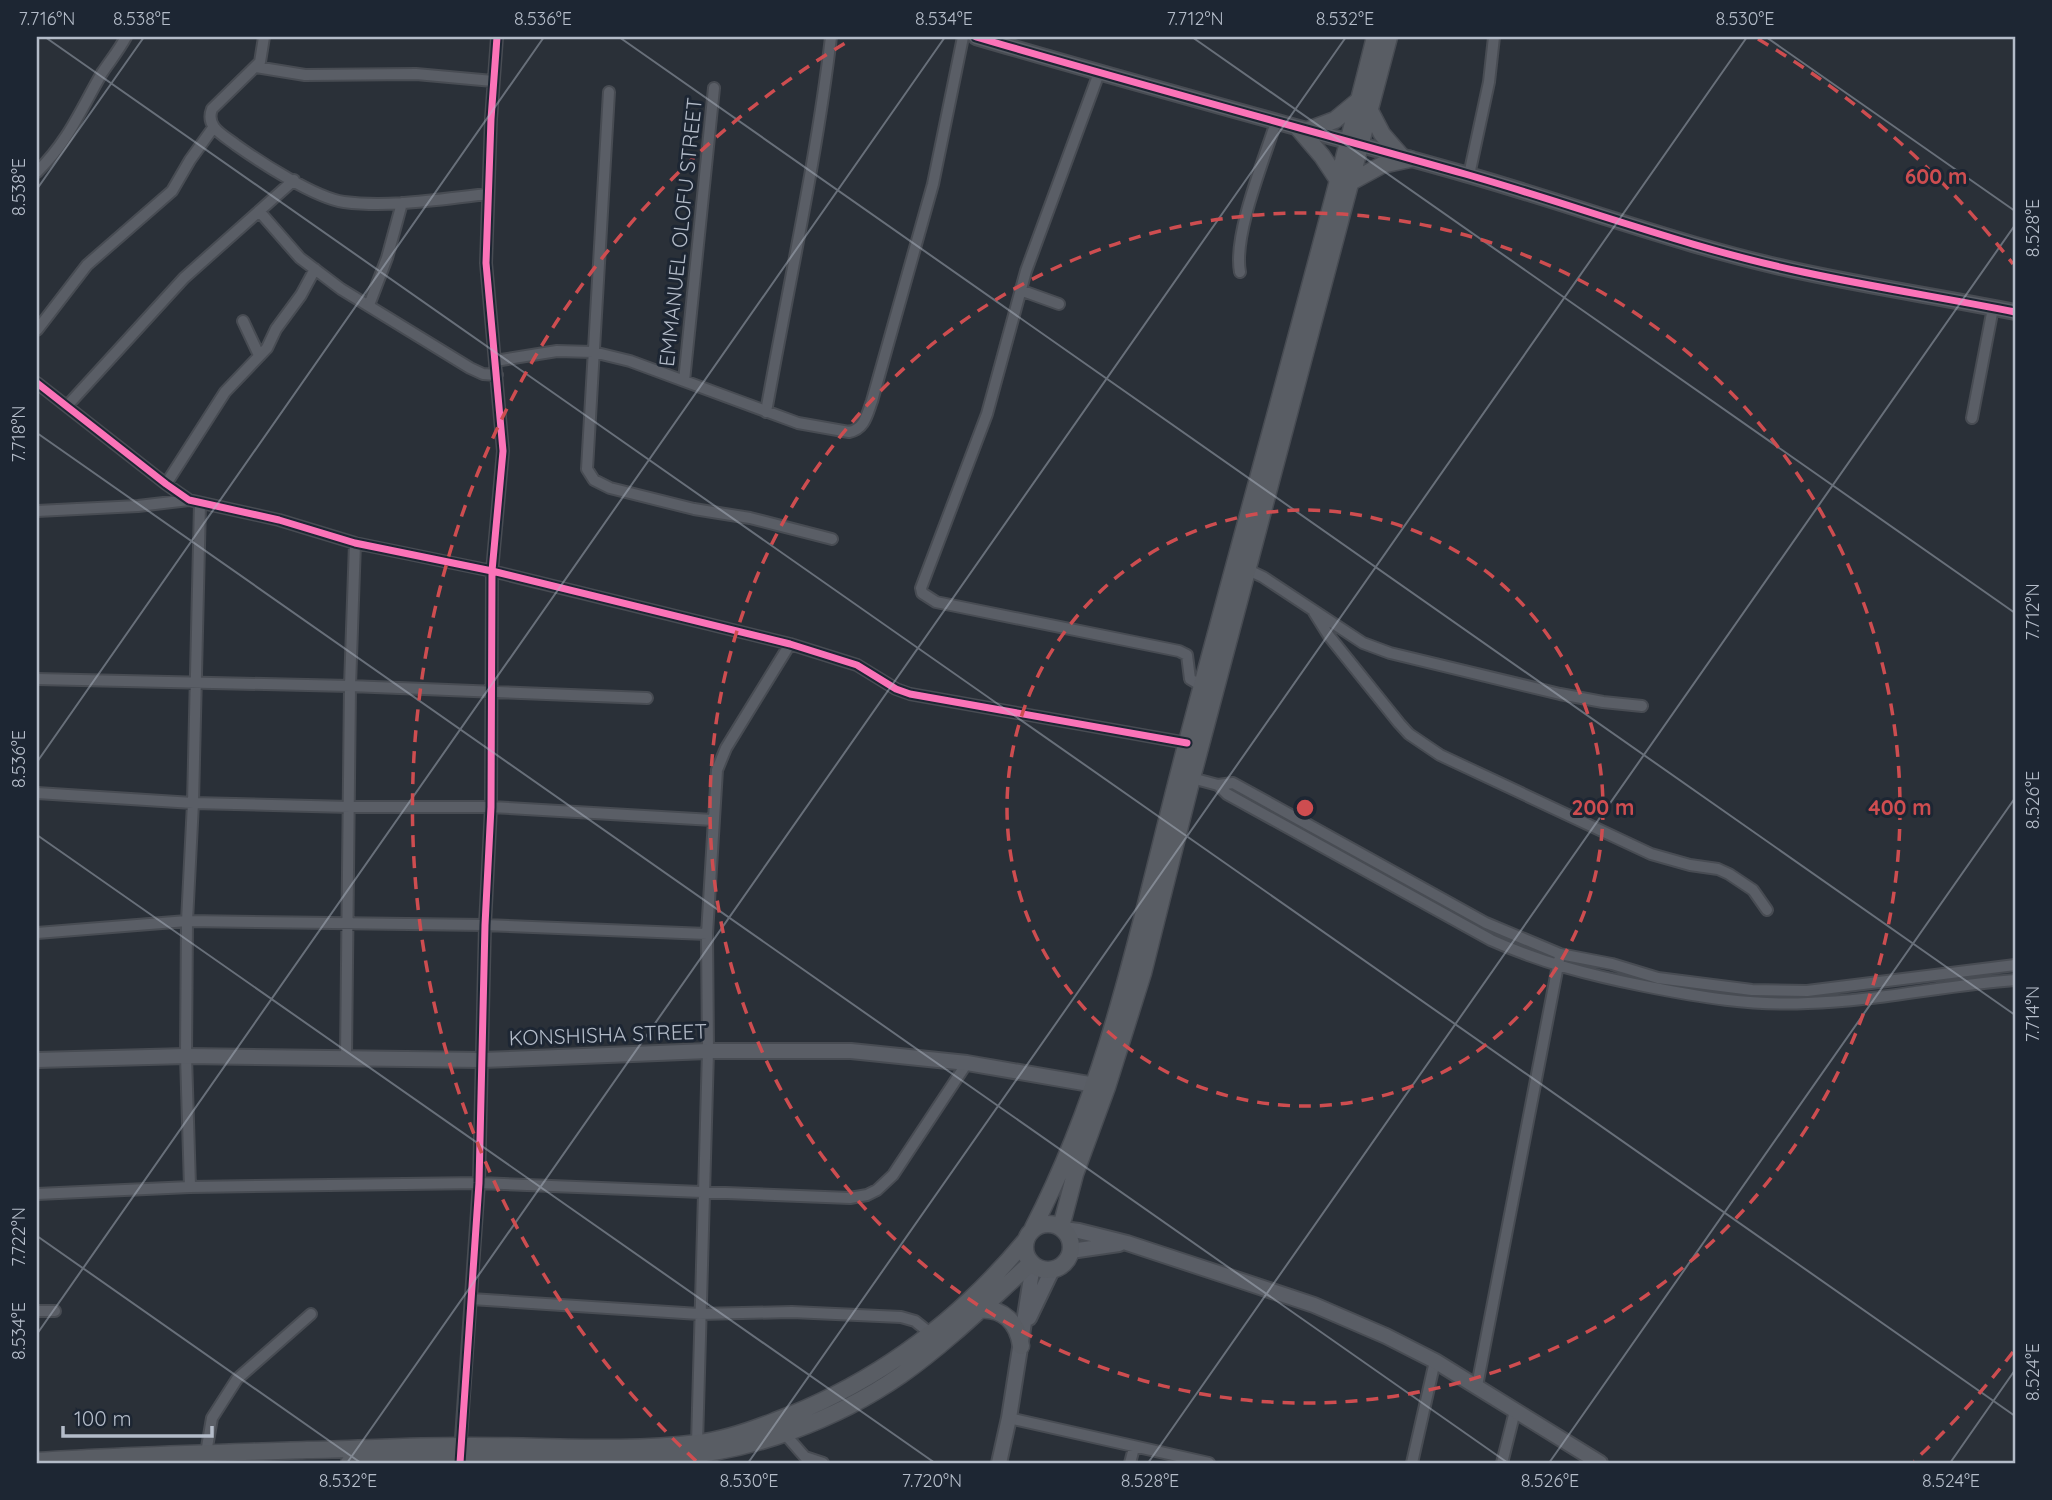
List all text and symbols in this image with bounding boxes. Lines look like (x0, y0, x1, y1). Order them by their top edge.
text: 7.716°N (19, 7, 75, 30)
text: 8.538°E (113, 7, 171, 30)
text: 8.536°E (514, 7, 572, 30)
text: 8.534°E (915, 7, 973, 30)
text: 7.712°N (1166, 7, 1224, 30)
text: 8.532°E (1316, 7, 1374, 30)
text: 8.530°E (1715, 7, 1775, 30)
street label: EMMANUEL OLOFU STREET (653, 96, 707, 368)
text: 8.538°E (7, 158, 30, 216)
text: 600 m (1905, 163, 1967, 189)
text: 8.528°E (2021, 199, 2044, 257)
text: 7.718°N (7, 406, 30, 462)
text: 7.712°N (2021, 583, 2044, 641)
text: 8.536°E (7, 730, 30, 788)
text: 8.526°E (2021, 771, 2044, 829)
text: 200 m (1572, 794, 1634, 820)
text: 400 m (1868, 794, 1932, 820)
centre of rings (1293, 796, 1317, 820)
text: 7.714°N (2021, 986, 2044, 1042)
street label: KONSHISHA STREET (508, 1018, 708, 1050)
text: 7.722°N (7, 1207, 30, 1267)
text: 8.534°E (7, 1302, 30, 1360)
text: 8.524°E (2021, 1343, 2044, 1401)
scale bar (63, 1395, 212, 1439)
text: 100 m (74, 1405, 132, 1431)
text: 8.532°E (319, 1469, 377, 1492)
text: 8.530°E (719, 1469, 779, 1492)
text: 7.720°N (902, 1469, 962, 1492)
text: 8.528°E (1121, 1469, 1179, 1492)
text: 8.526°E (1521, 1469, 1579, 1492)
text: 8.524°E (1922, 1469, 1980, 1492)

